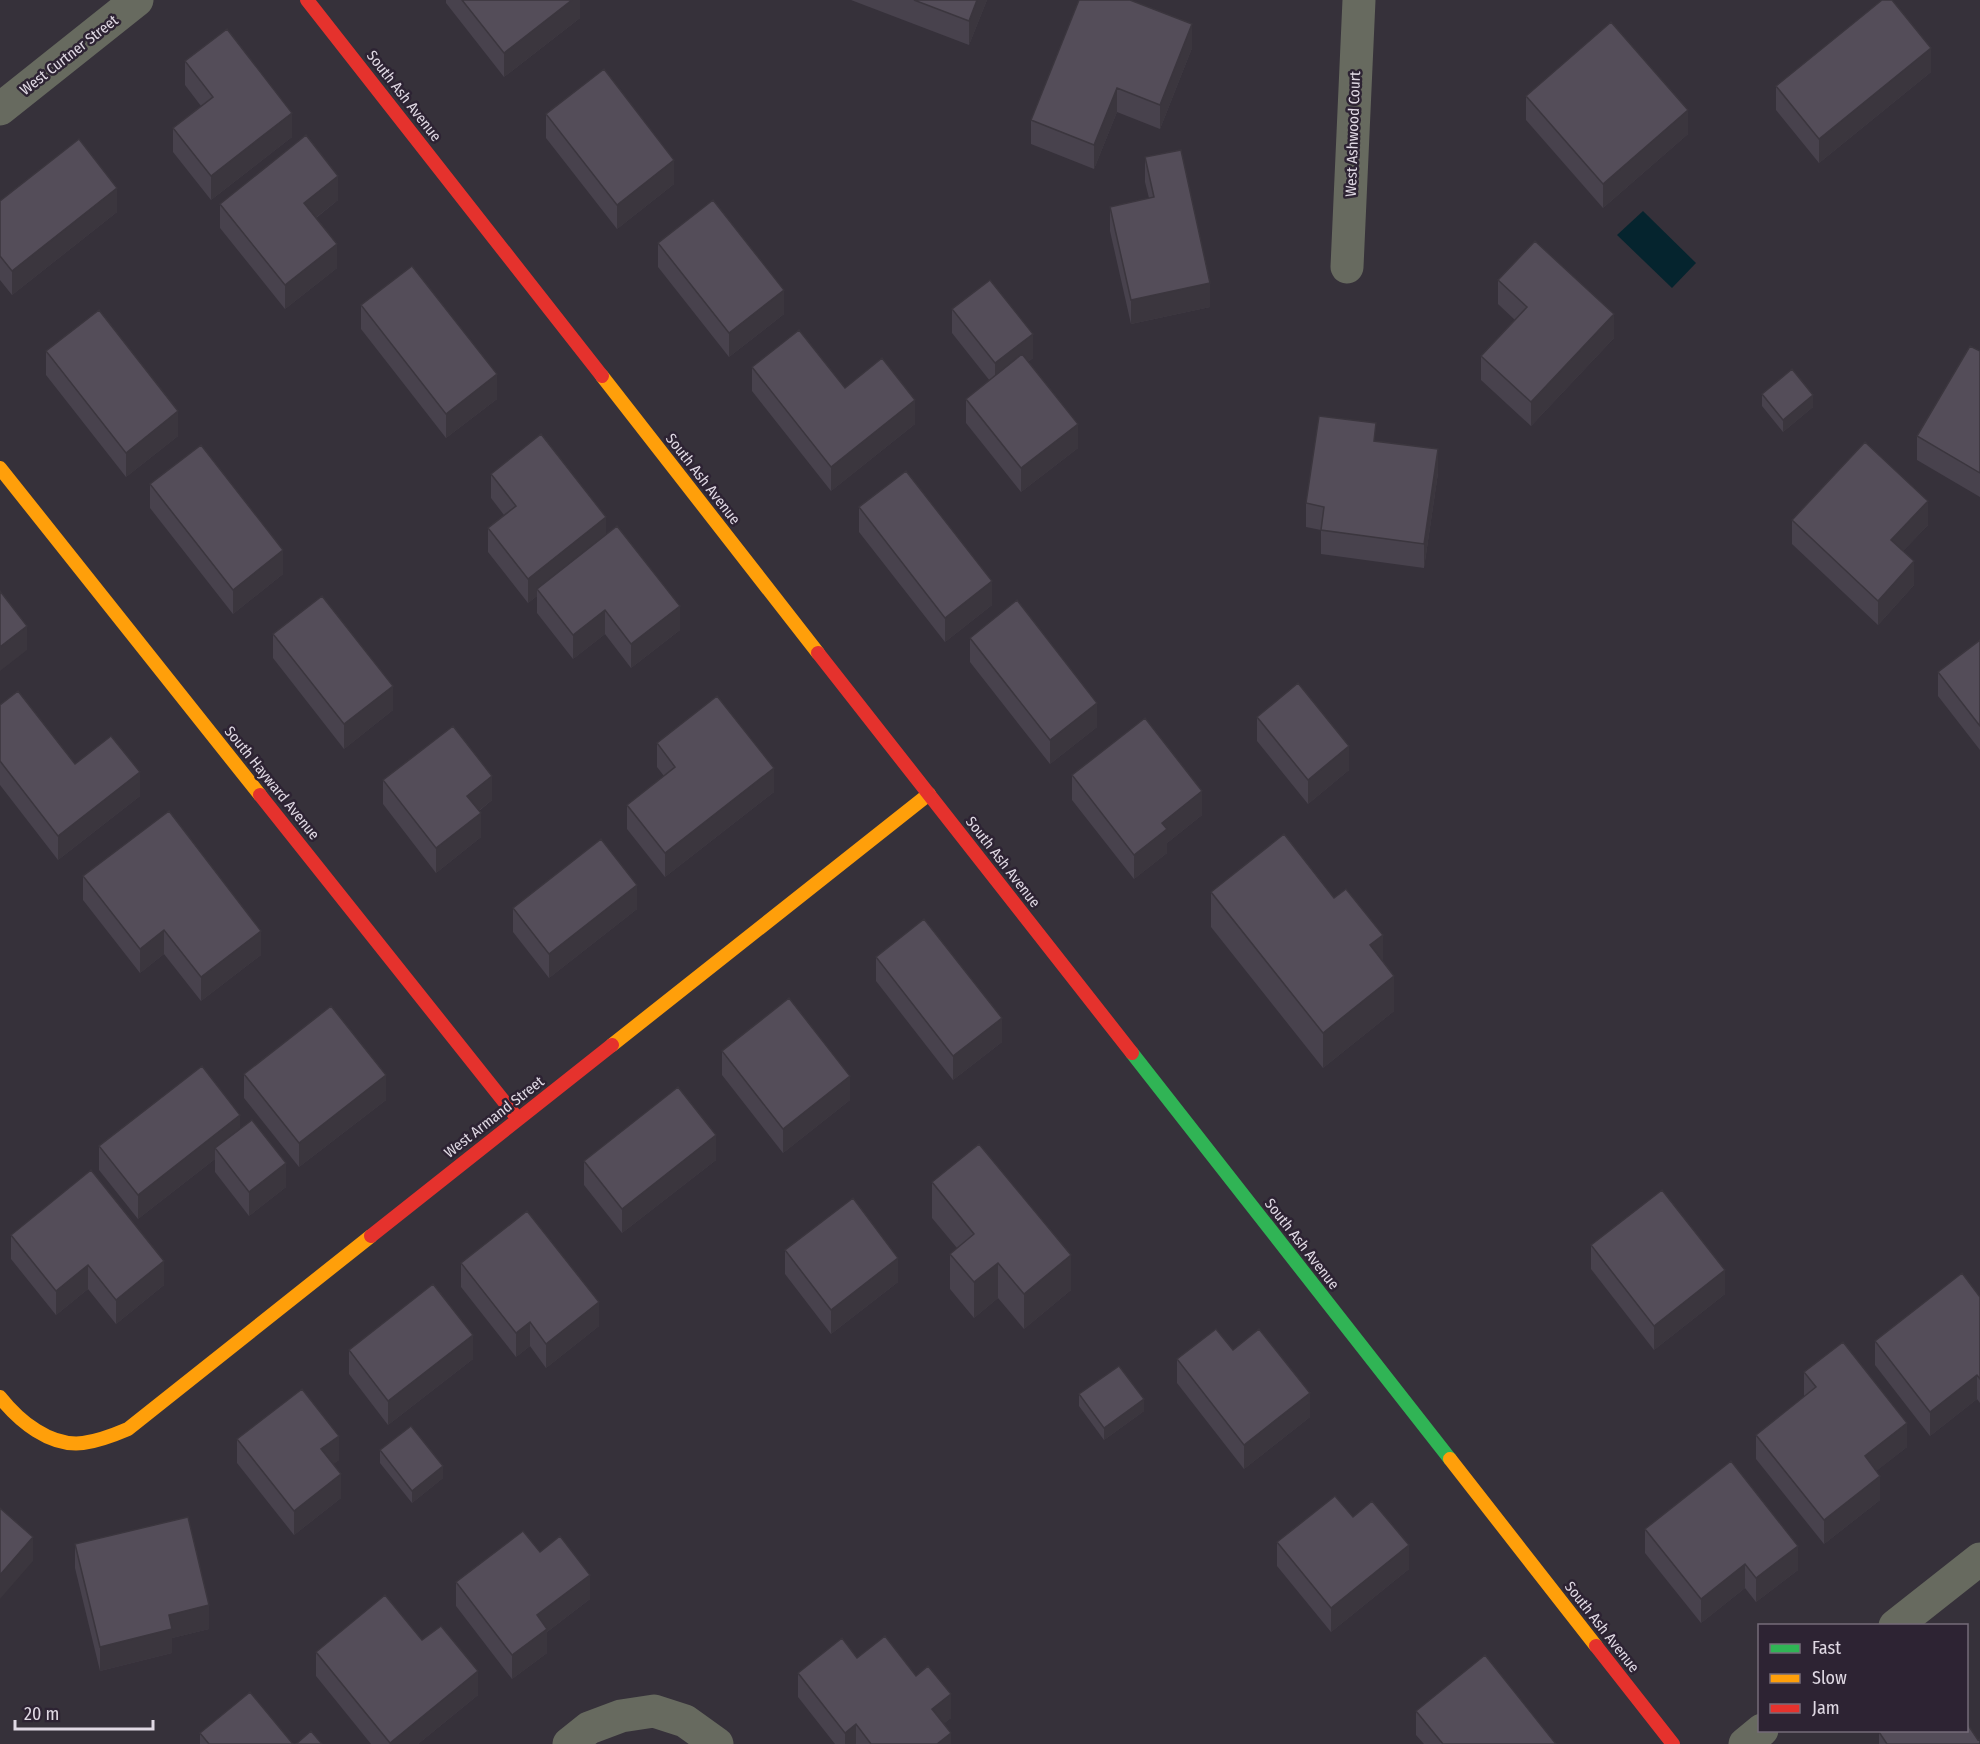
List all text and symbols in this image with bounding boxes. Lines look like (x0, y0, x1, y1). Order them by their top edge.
street label: West Curtner Street (16, 11, 122, 99)
street label: South Ash Avenue (363, 47, 445, 145)
street label: West Ashwood Court (1342, 71, 1364, 197)
street label: South Ash Avenue (662, 430, 744, 528)
street label: South Hayward Avenue (221, 723, 323, 843)
street label: South Ash Avenue (962, 813, 1044, 911)
street label: West Armand Street (441, 1072, 548, 1162)
street label: South Ash Avenue (1261, 1195, 1343, 1293)
street label: South Ash Avenue (1561, 1578, 1643, 1676)
legend (1758, 1624, 1968, 1732)
text: Fast (1812, 1637, 1841, 1659)
text: Slow (1812, 1667, 1847, 1689)
scale bar (15, 1693, 153, 1731)
text: Jam (1812, 1697, 1840, 1719)
text: 20 m (24, 1703, 59, 1725)

